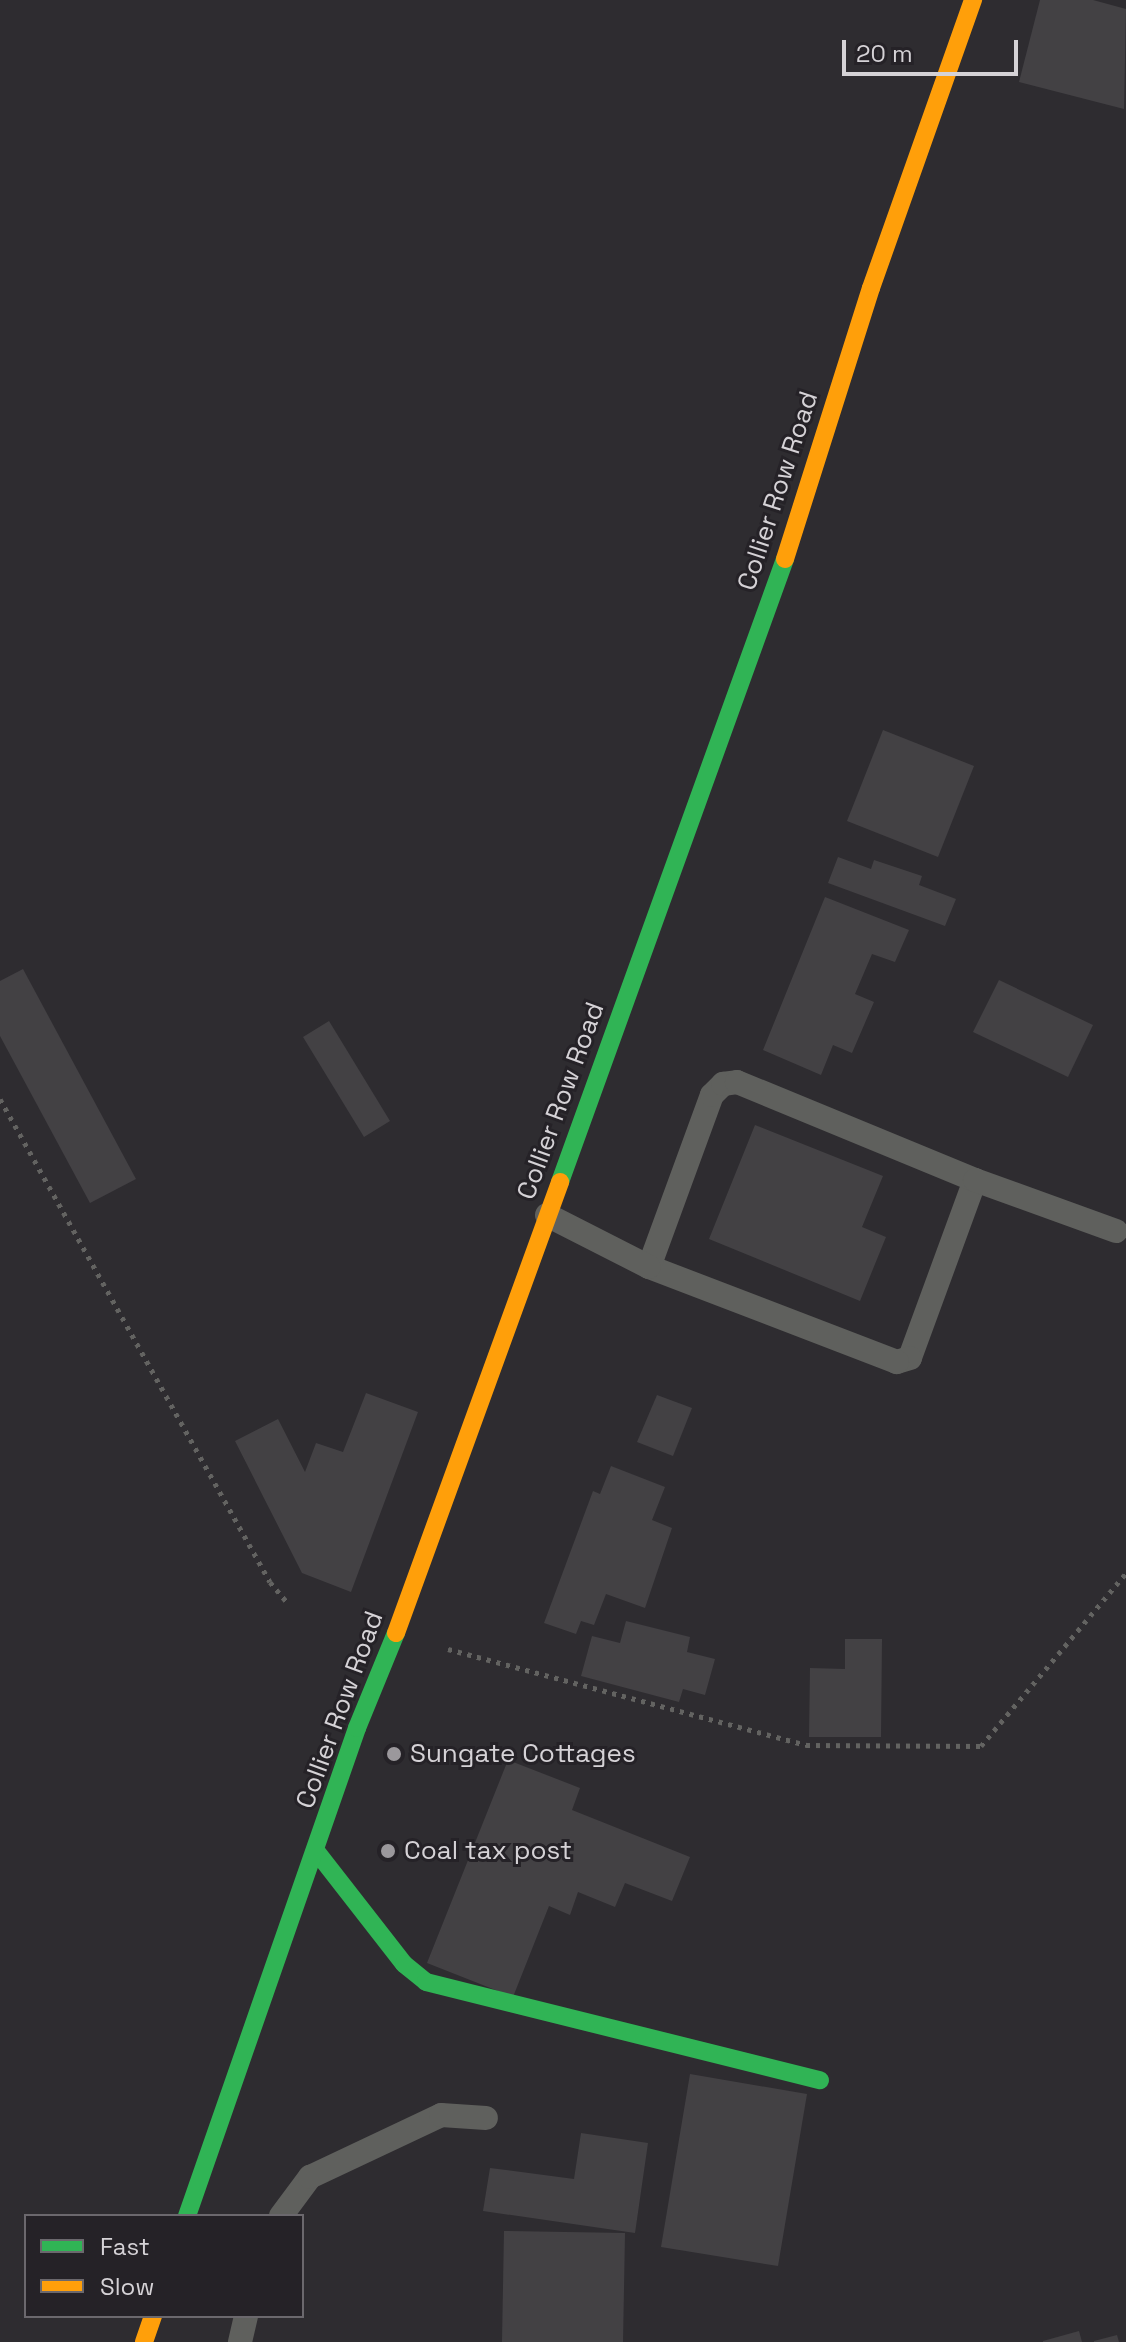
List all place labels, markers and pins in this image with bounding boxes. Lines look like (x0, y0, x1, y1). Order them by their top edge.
place label: Sungate Cottages (410, 1738, 636, 1770)
marker: Sungate Cottages (385, 1745, 403, 1763)
place label: Coal tax post (404, 1835, 572, 1867)
marker: Coal tax post (379, 1842, 397, 1860)

